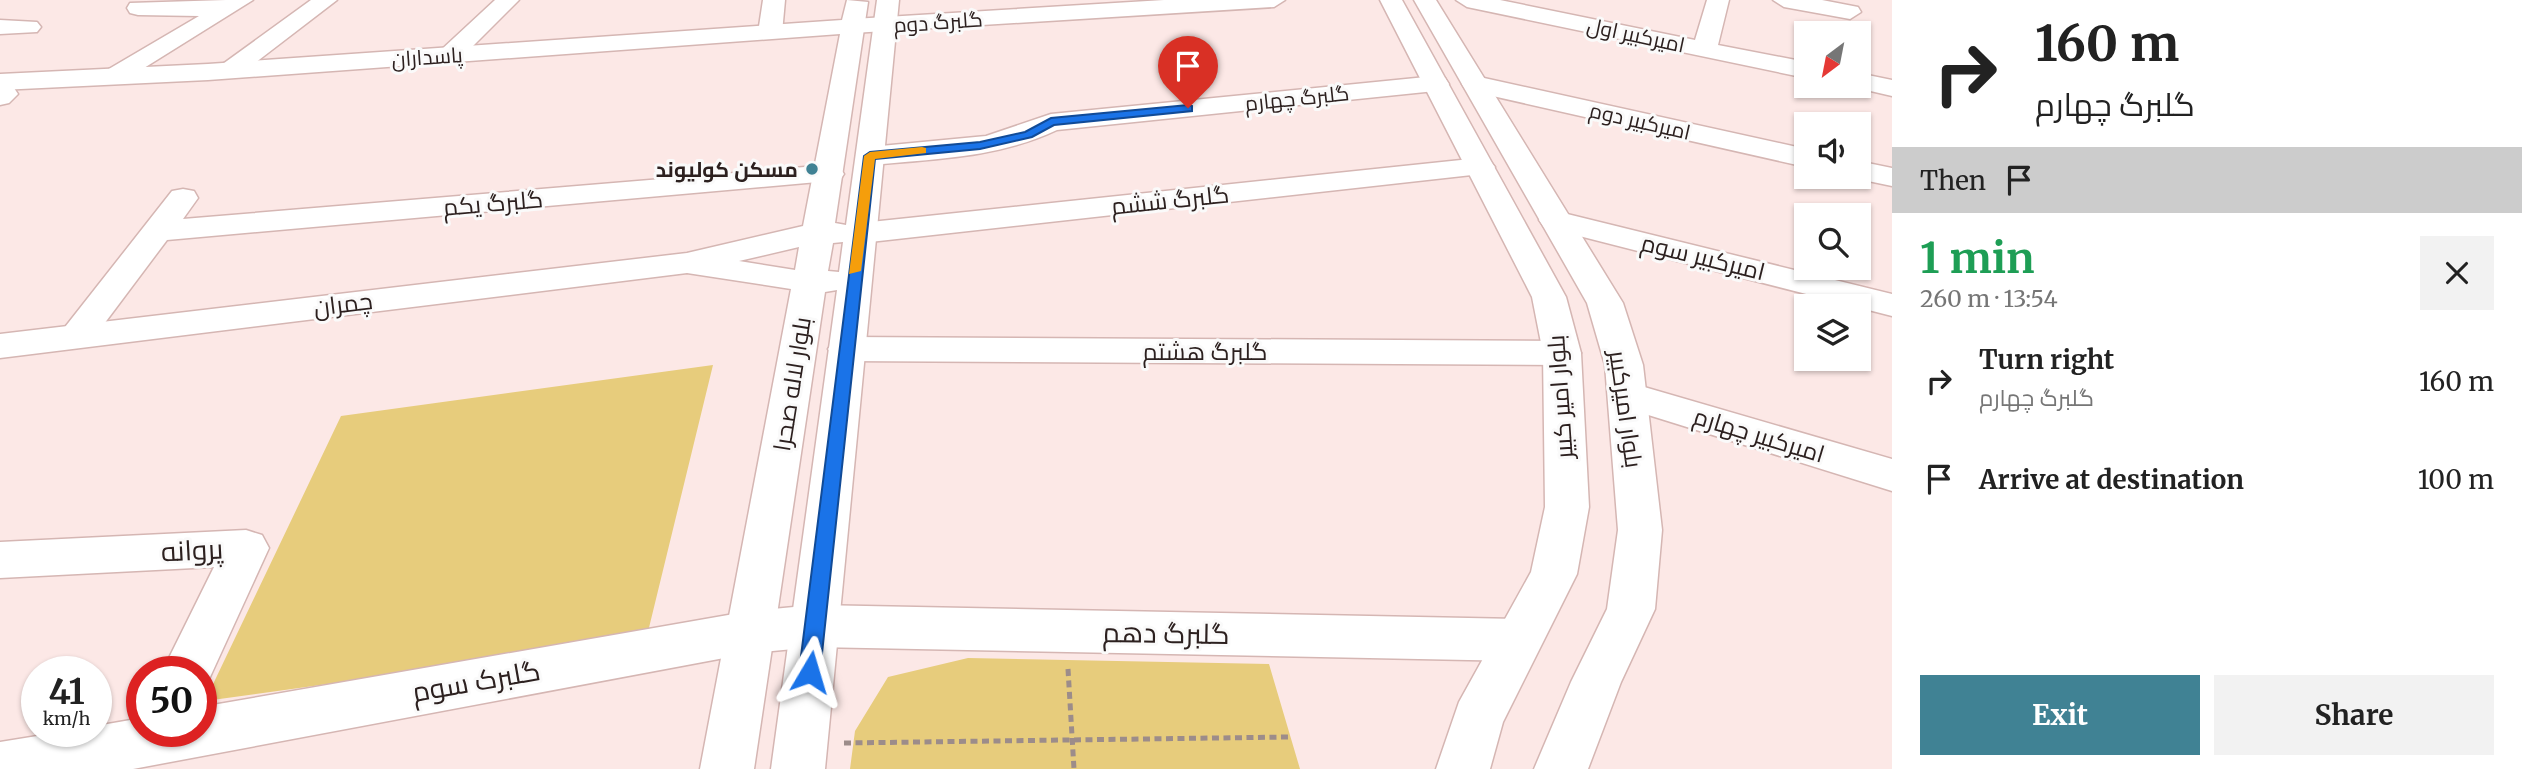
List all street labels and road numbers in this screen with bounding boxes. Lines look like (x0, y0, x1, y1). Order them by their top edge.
street label: گلبرگ دوم (893, 5, 984, 40)
street label: امیرکبیر اول (1585, 11, 1687, 59)
street label: پاسداران (391, 41, 464, 74)
street label: گلبرگ چهارم (1243, 79, 1351, 118)
street label: امیرکبیر دوم (1587, 96, 1693, 147)
street label: گلبرگ ششم (1109, 178, 1231, 223)
street label: گلبرگ یکم (442, 183, 544, 224)
street label: امیرکبیر سوم (1637, 227, 1768, 288)
street label: چمران (312, 285, 374, 324)
street label: بلوار لاله صحرا (766, 315, 818, 453)
street label: بلوار امیر کبیر (1540, 334, 1580, 462)
street label: گلبرگ هشتم (1143, 336, 1267, 368)
street label: بلوار امیرکبیر (1602, 346, 1650, 470)
street label: امیرکبیر چهارم (1689, 400, 1828, 471)
street label: پروانه (160, 530, 225, 571)
street label: گلبرگ دهم (1102, 614, 1230, 654)
street label: گلبرک سوم (409, 652, 543, 712)

